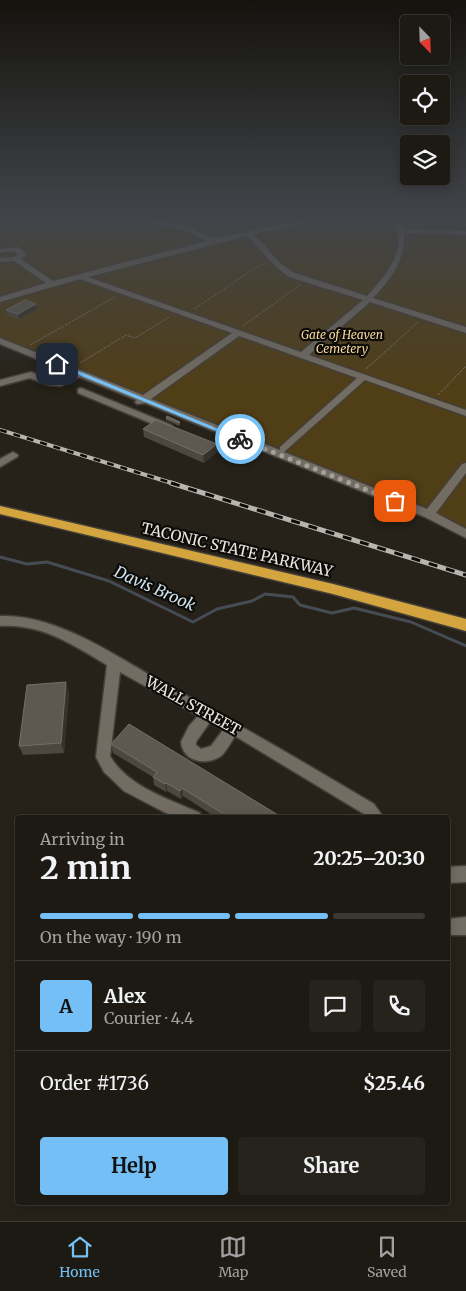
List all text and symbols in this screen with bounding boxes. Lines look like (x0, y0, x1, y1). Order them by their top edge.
north arrow (400, 15, 450, 65)
map controls (400, 15, 450, 185)
button: locate (400, 75, 450, 125)
button: layers (400, 135, 450, 185)
park label: Gate of Heaven Cemetery (301, 327, 383, 356)
pin (36, 343, 78, 385)
icon: home (43, 350, 71, 378)
courier (215, 414, 265, 464)
icon: bike (226, 425, 254, 453)
pin (374, 480, 416, 522)
icon: bag (381, 487, 409, 515)
street label: TACONIC STATE PARKWAY (140, 518, 335, 581)
water label: Davis Brook (110, 561, 199, 615)
street label: WALL STREET (142, 671, 244, 740)
text: Arriving in (40, 829, 125, 849)
text: 20:25–20:30 (313, 846, 425, 870)
text: 2 min (40, 848, 131, 888)
text: On the way · 190 m (40, 927, 182, 947)
button: chat (309, 980, 361, 1032)
button: phone (373, 980, 425, 1032)
text: Alex (104, 984, 146, 1008)
text: A (59, 994, 73, 1018)
text: Courier · 4.4 (104, 1008, 194, 1028)
text: Order #1736 (40, 1071, 149, 1095)
text: $25.46 (363, 1071, 425, 1095)
button: Help (40, 1137, 228, 1195)
button: Share (238, 1137, 425, 1195)
tab: Home (59, 1233, 100, 1281)
tab: Map (218, 1233, 248, 1281)
tab: Saved (367, 1233, 407, 1281)

